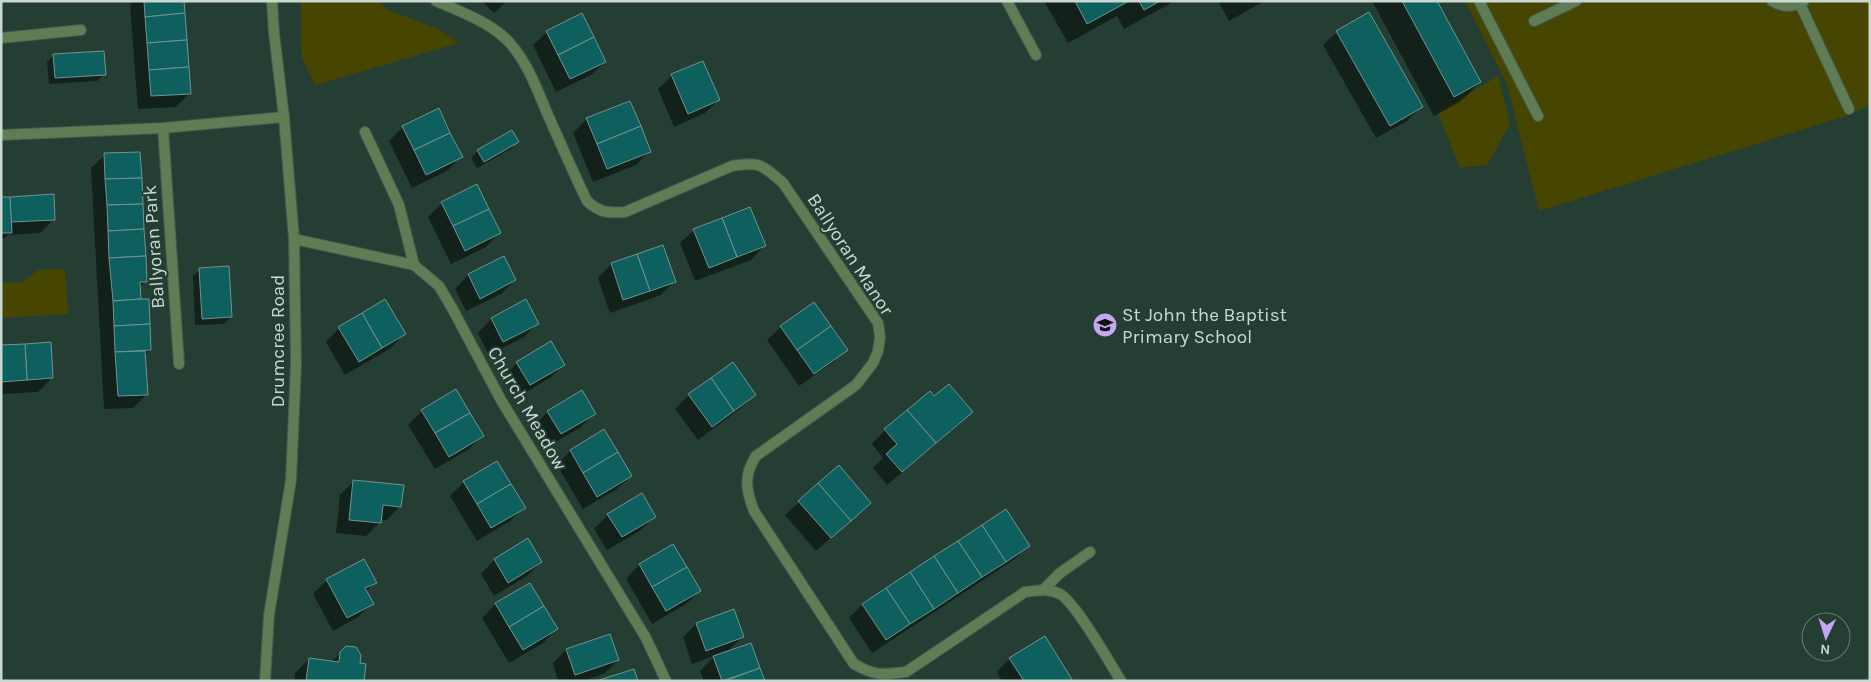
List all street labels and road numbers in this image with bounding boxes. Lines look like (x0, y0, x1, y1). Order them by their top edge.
street label: Ballyoran Park (139, 184, 169, 310)
street label: Ballyoran Manor (803, 190, 898, 320)
street label: Drumcree Road (267, 274, 289, 408)
street label: Church Meadow (483, 343, 572, 474)

